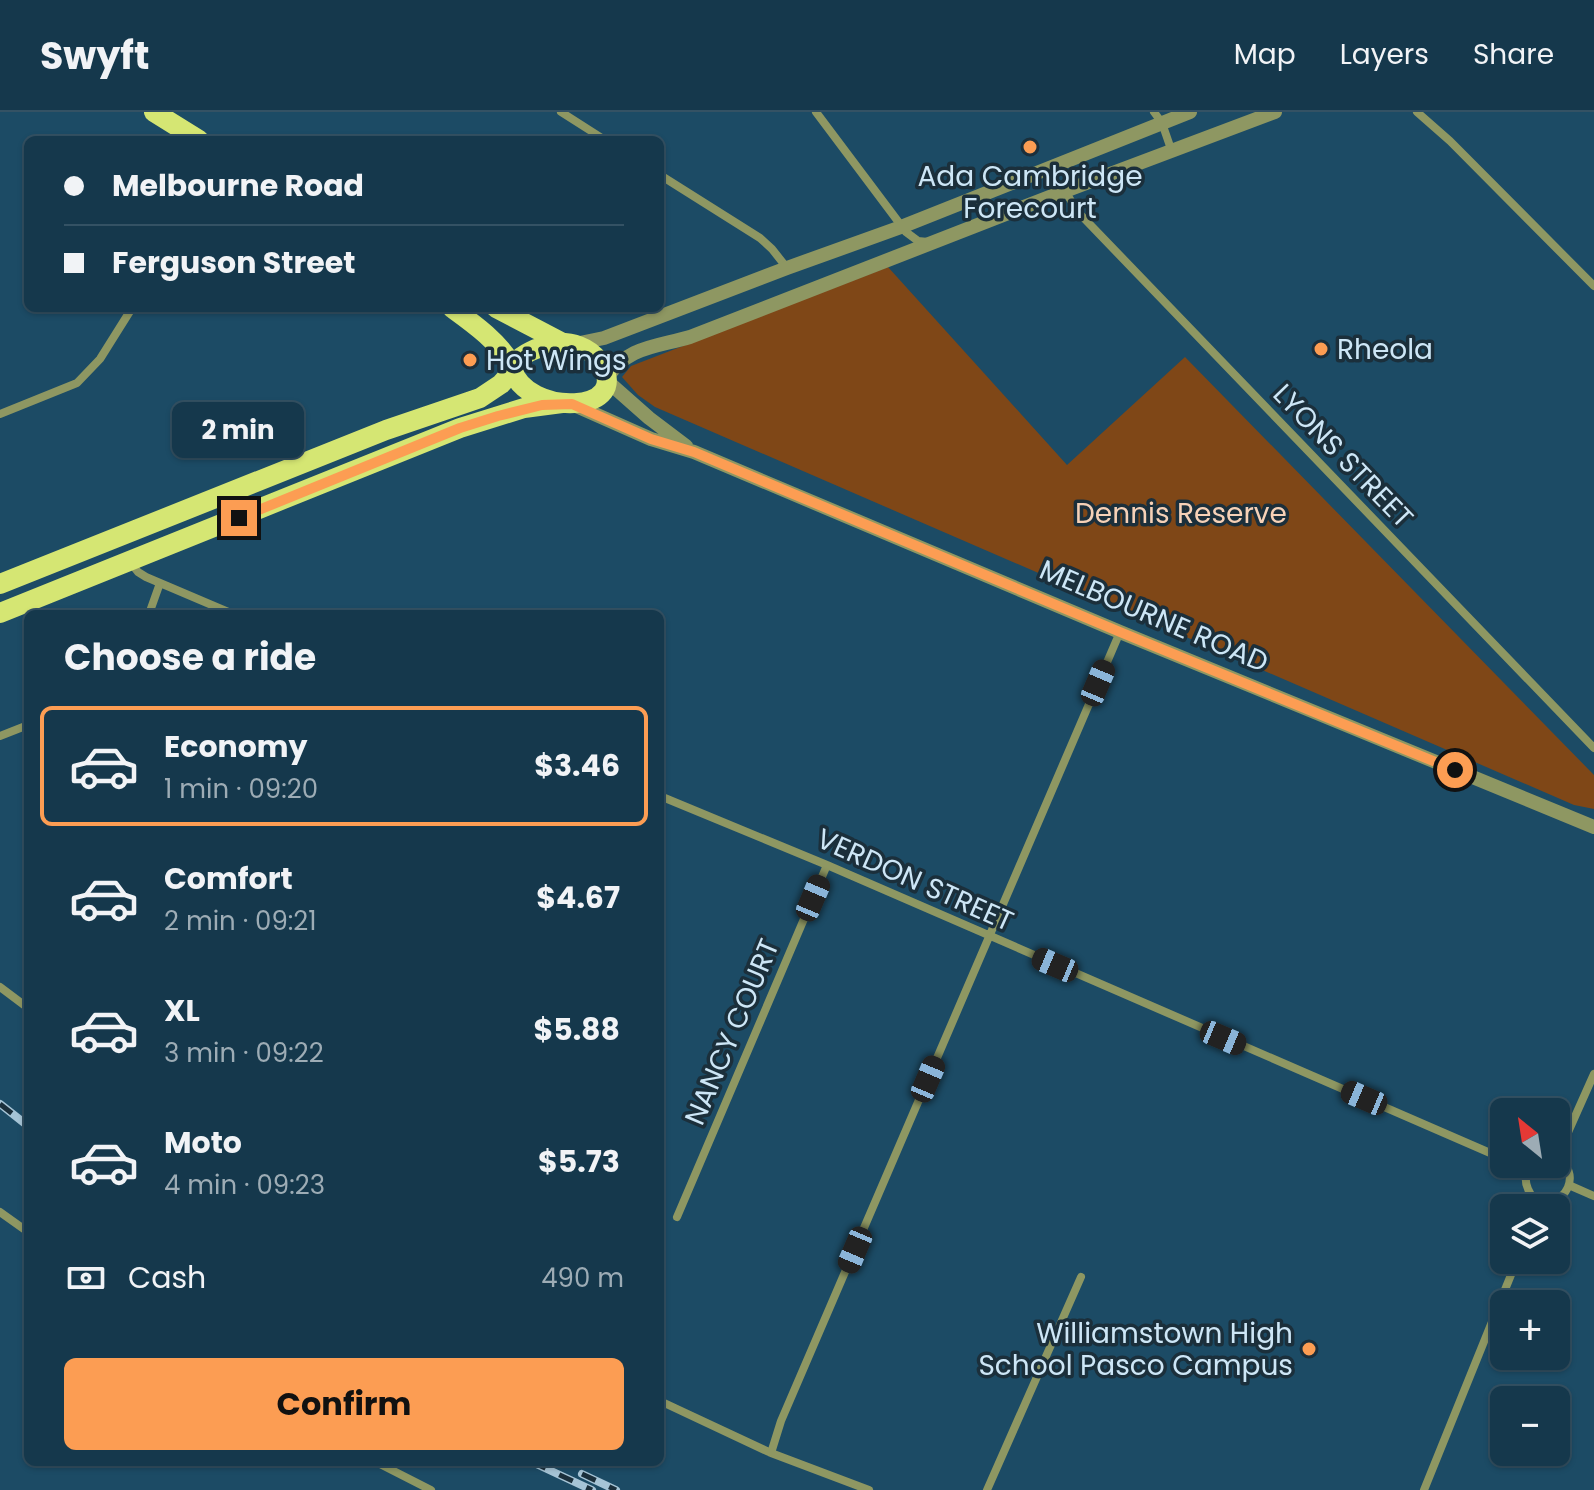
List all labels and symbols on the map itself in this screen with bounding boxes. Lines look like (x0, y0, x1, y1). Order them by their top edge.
marker: Ada Cambridge Forecourt (1021, 138, 1039, 156)
place label: Ada Cambridge Forecourt (917, 157, 1143, 228)
place label: Rheola (1337, 330, 1433, 369)
marker: Rheola (1312, 340, 1330, 358)
place label: Hot Wings (486, 341, 627, 380)
marker: Hot Wings (461, 351, 479, 369)
street label: LYONS STREET (1264, 375, 1422, 537)
callout: 2 min (173, 402, 305, 458)
park label: Dennis Reserve (1075, 494, 1287, 533)
route end (221, 500, 257, 536)
street label: MELBOURNE ROAD (1034, 550, 1274, 682)
car (1078, 656, 1118, 710)
route start (1437, 752, 1473, 788)
street label: VERDON STREET (810, 819, 1020, 941)
car (793, 871, 833, 925)
street label: NANCY COURT (675, 933, 789, 1131)
car (1028, 945, 1082, 985)
car (1196, 1018, 1250, 1058)
car (908, 1052, 948, 1106)
car (1337, 1078, 1391, 1118)
north arrow (1490, 1098, 1570, 1178)
car (835, 1223, 875, 1277)
place label: Williamstown High School Pasco Campus (978, 1314, 1293, 1385)
marker: Williamstown High School Pasco Campus (1300, 1340, 1318, 1358)

